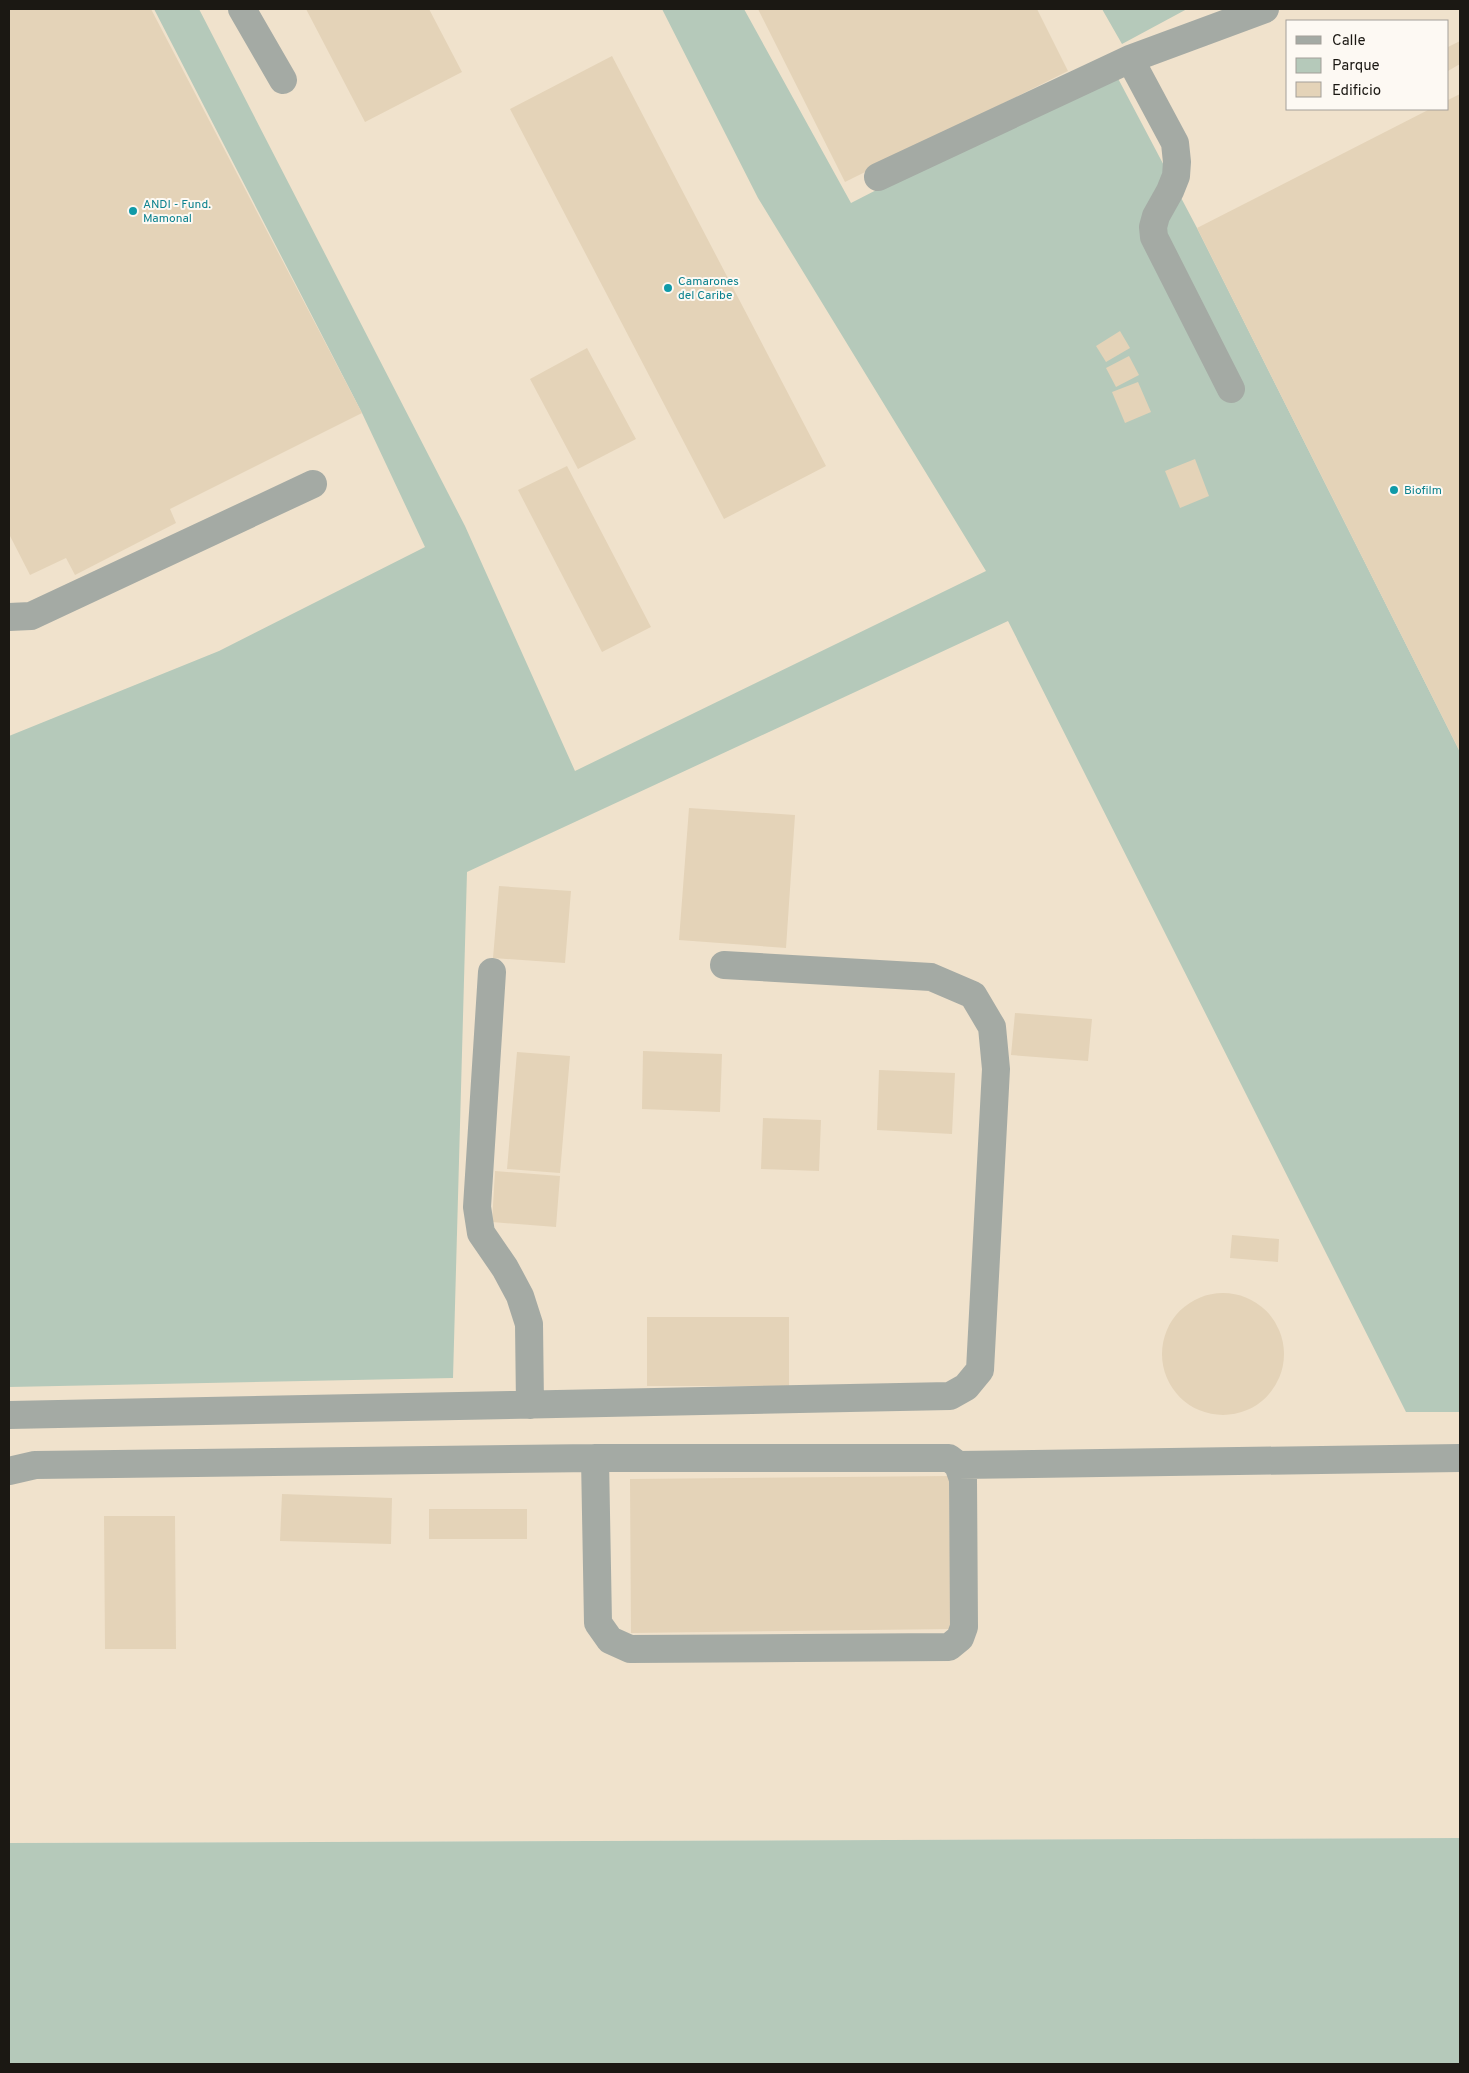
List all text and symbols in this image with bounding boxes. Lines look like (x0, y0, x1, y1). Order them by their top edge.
legend (1286, 20, 1449, 110)
text: Calle (1332, 32, 1366, 51)
text: Parque (1332, 57, 1380, 76)
text: Edificio (1332, 82, 1381, 101)
place label: ANDI - Fund. Mamonal (143, 197, 211, 227)
marker: ANDI - Fund. Mamonal (127, 205, 139, 217)
place label: Camarones del Caribe (678, 274, 739, 304)
marker: Camarones del Caribe (662, 282, 674, 294)
place label: Biofilm (1404, 483, 1442, 499)
marker: Biofilm (1388, 484, 1400, 496)

